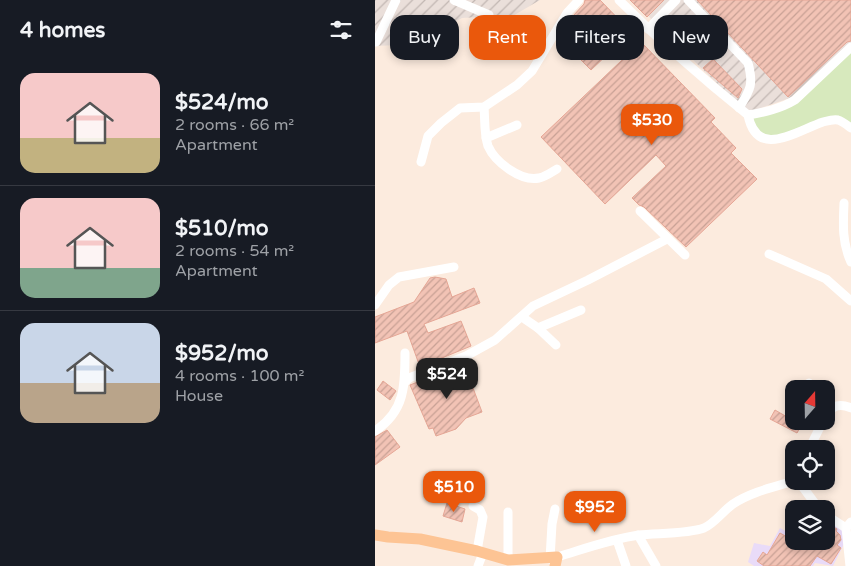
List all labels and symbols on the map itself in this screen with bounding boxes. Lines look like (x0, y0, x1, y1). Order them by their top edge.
pin: $530 (622, 104, 682, 146)
pin: $524 (417, 358, 477, 400)
north arrow (785, 380, 835, 430)
pin: $510 (424, 470, 484, 513)
pin: $952 (565, 490, 625, 533)

